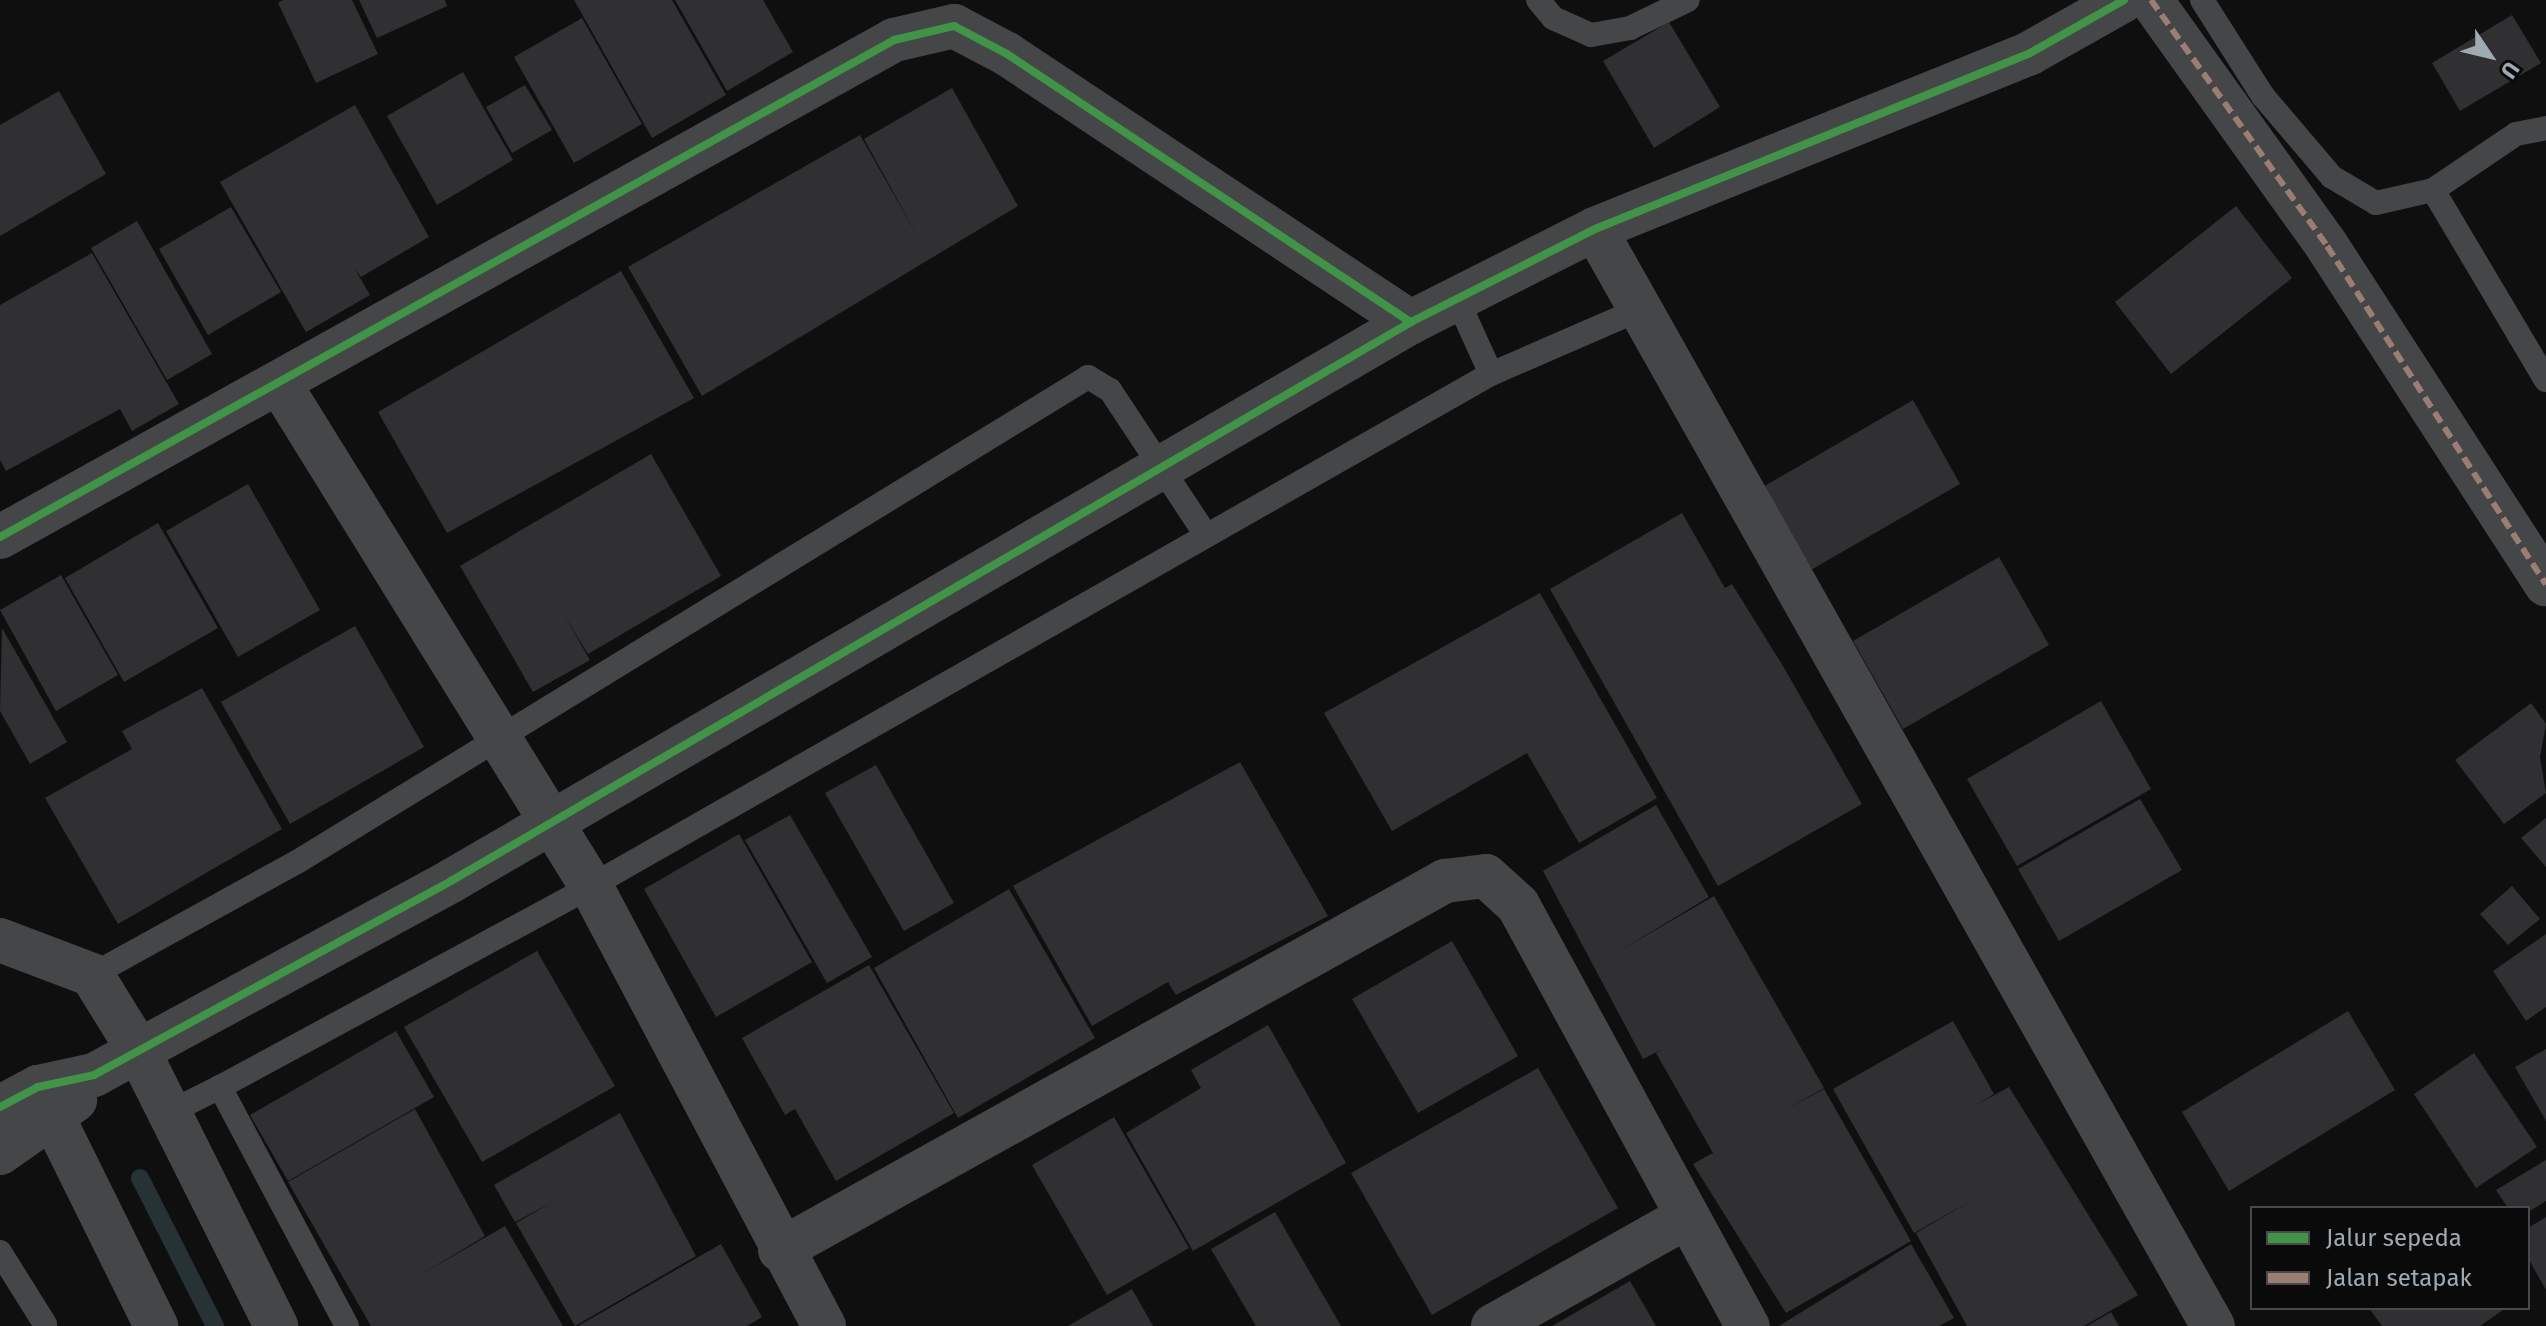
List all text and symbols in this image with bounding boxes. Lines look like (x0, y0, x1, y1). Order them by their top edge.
north arrow (2450, 16, 2530, 96)
text: U (2495, 56, 2525, 84)
legend (2250, 1206, 2530, 1310)
text: Jalur sepeda (2326, 1224, 2462, 1252)
text: Jalan setapak (2326, 1264, 2472, 1292)

